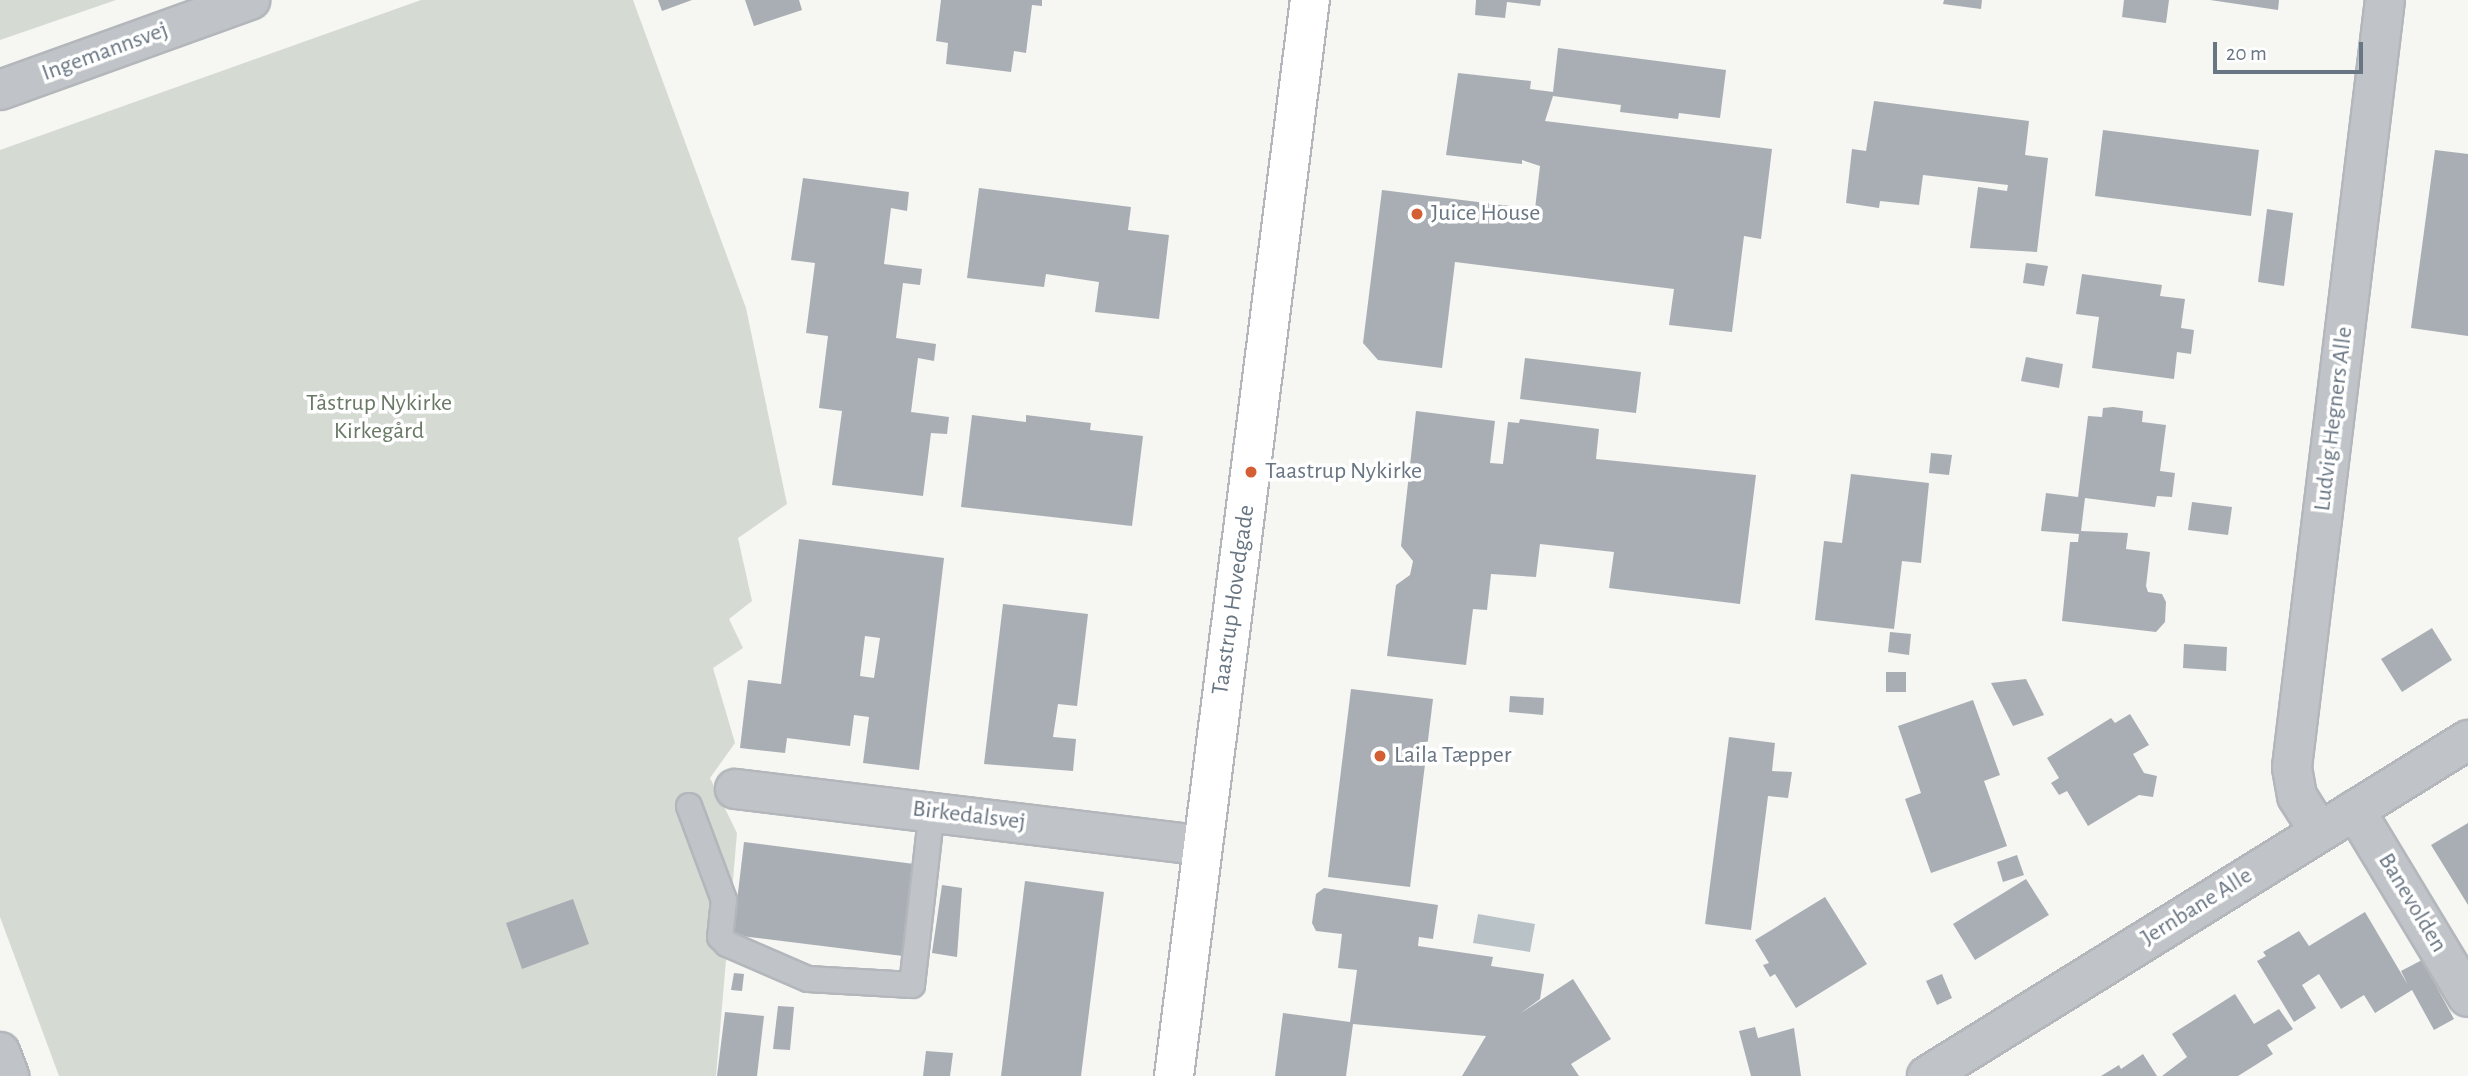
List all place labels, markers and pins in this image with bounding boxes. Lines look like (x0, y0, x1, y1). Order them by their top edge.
place label: Juice House (1431, 200, 1540, 228)
marker: Juice House (1409, 206, 1425, 222)
place label: Taastrup Nykirke (1265, 458, 1422, 486)
marker: Taastrup Nykirke (1243, 464, 1259, 480)
place label: Laila Tæpper (1394, 742, 1512, 770)
marker: Laila Tæpper (1372, 748, 1388, 764)

